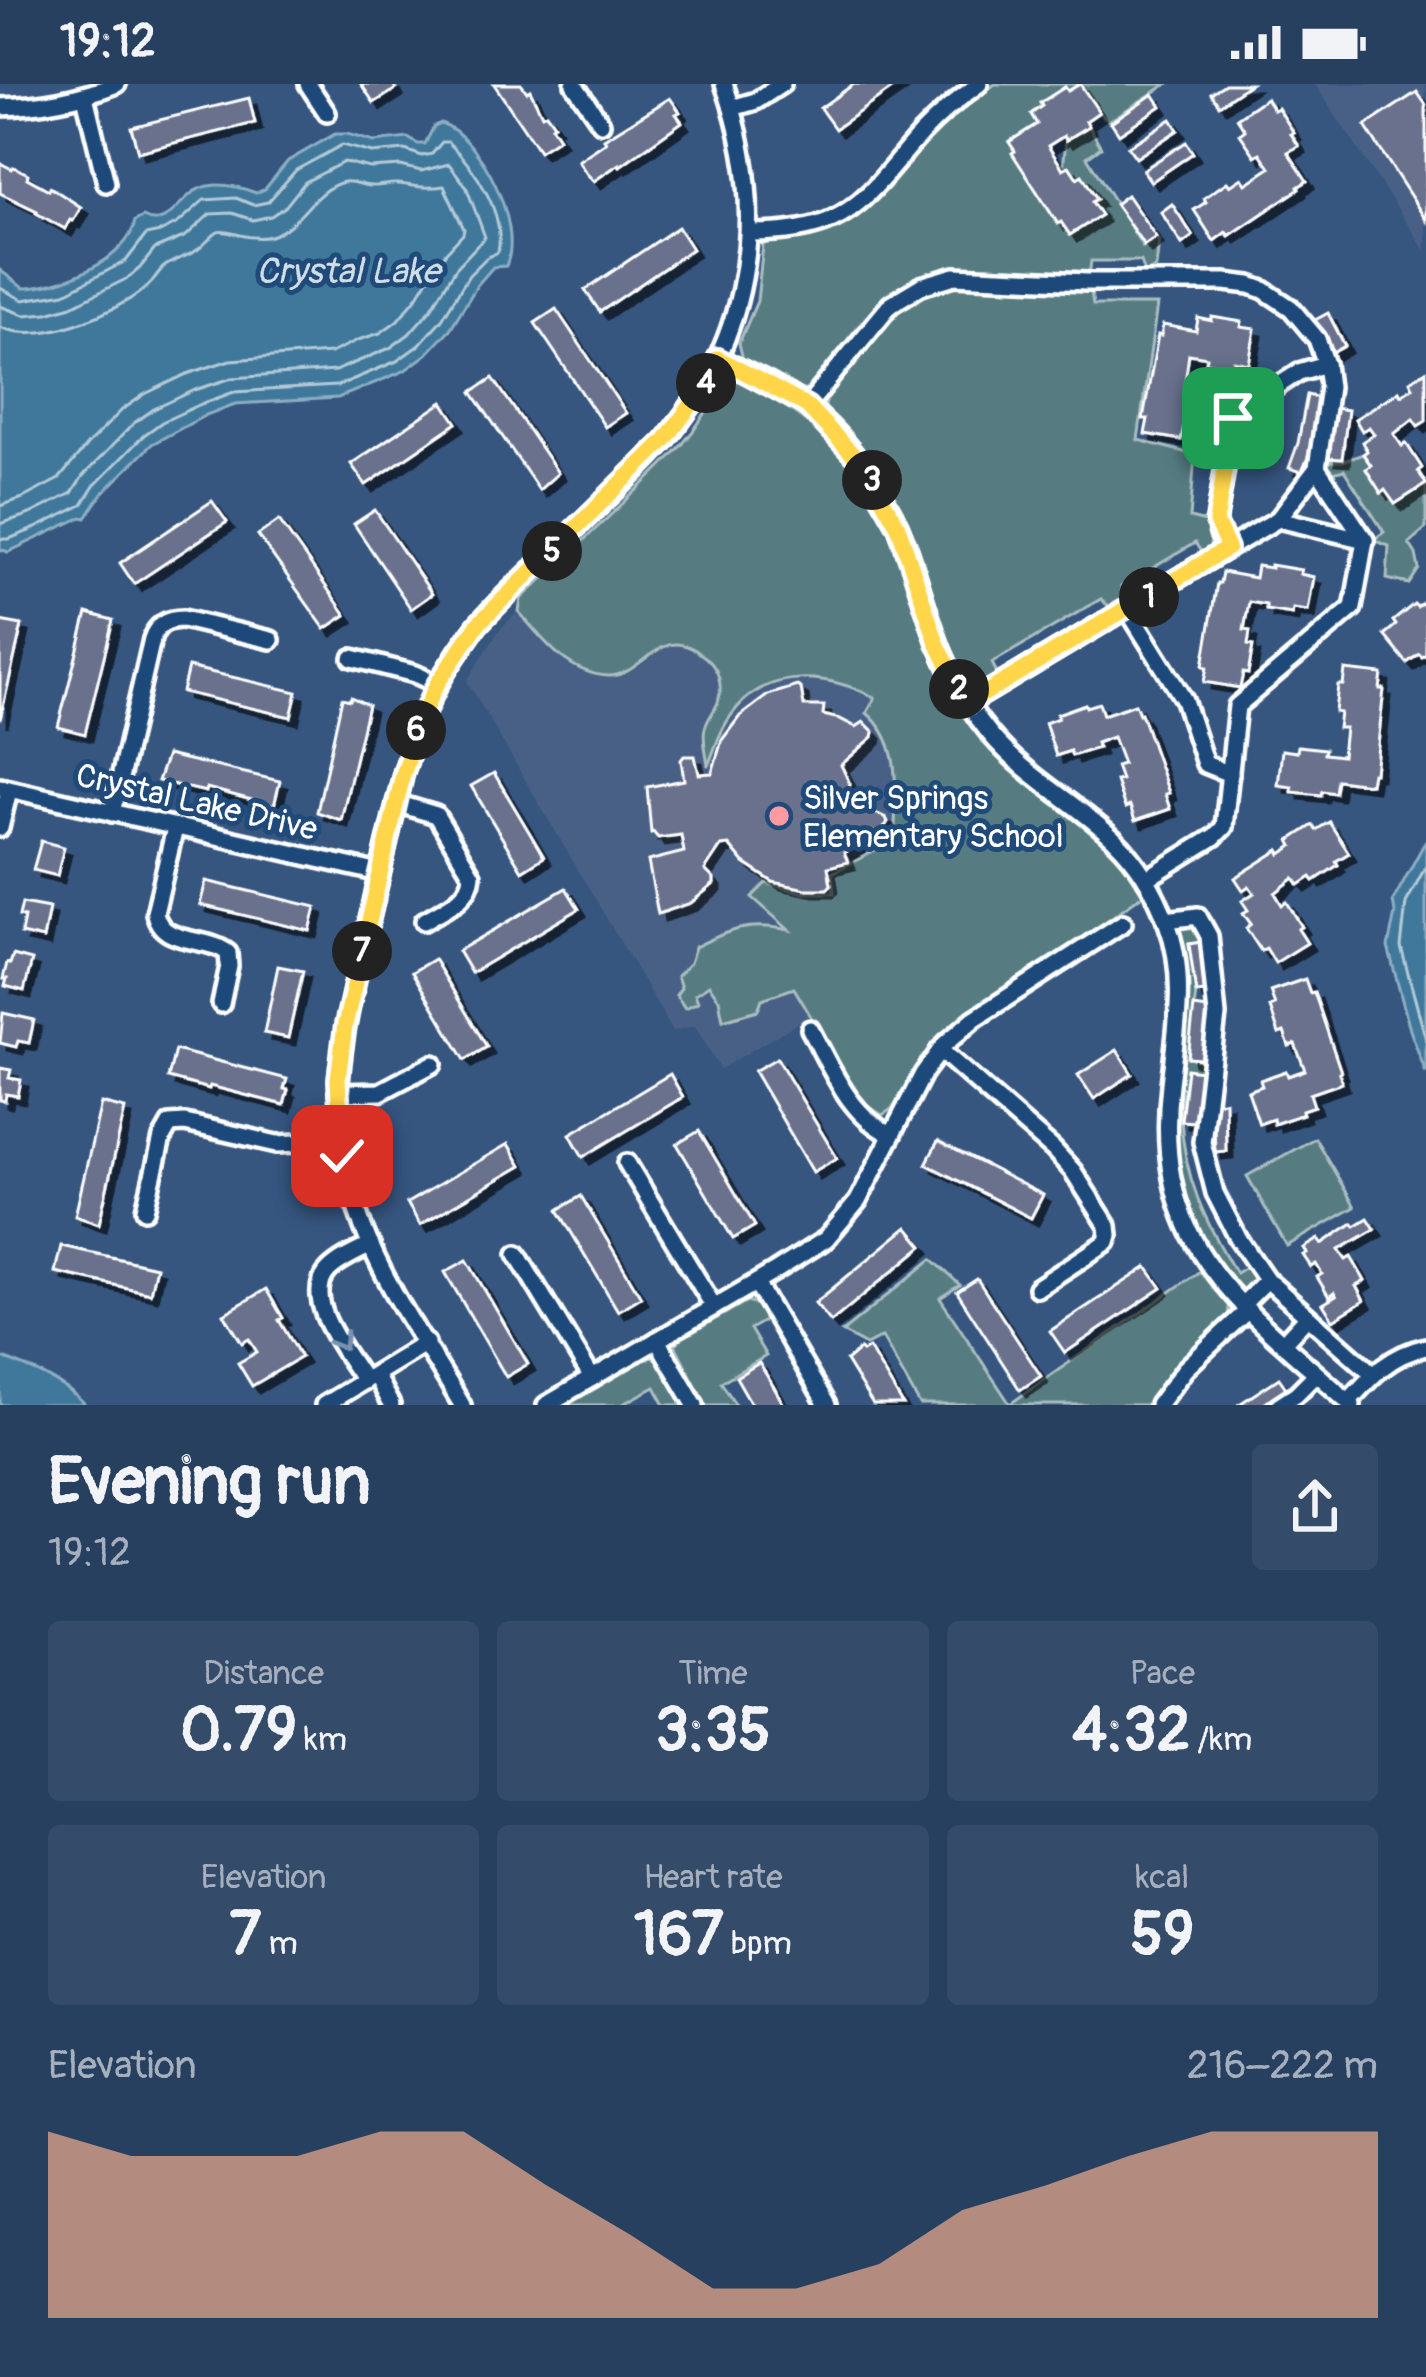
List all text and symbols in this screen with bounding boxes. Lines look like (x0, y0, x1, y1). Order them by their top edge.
text: 19:12 (60, 14, 156, 70)
water label: Crystal Lake (256, 249, 443, 294)
pin: 4 (676, 353, 736, 413)
text: 4 (696, 362, 716, 403)
pin (1182, 367, 1284, 469)
icon: arrive (1200, 385, 1266, 451)
pin: 3 (842, 450, 902, 510)
text: 3 (863, 459, 881, 500)
pin: 5 (522, 521, 582, 581)
text: 5 (543, 530, 561, 571)
pin: 1 (1119, 567, 1179, 627)
text: 1 (1143, 576, 1155, 617)
pin: 2 (929, 659, 989, 719)
text: 2 (950, 668, 968, 709)
pin: 6 (386, 700, 446, 760)
text: 6 (406, 709, 426, 750)
street label: Crystal Lake Drive (72, 755, 321, 850)
place label: Silver Springs Elementary School (803, 778, 1064, 857)
marker: Silver Springs Elementary School (766, 803, 792, 829)
pin: 7 (332, 921, 392, 981)
text: 7 (353, 930, 371, 971)
pin (291, 1105, 393, 1207)
icon: check (309, 1123, 375, 1189)
one-way arrow (326, 1329, 349, 1351)
text: Evening run (48, 1441, 371, 1524)
button: share (1252, 1444, 1378, 1570)
text: 19:12 (48, 1528, 131, 1577)
text: Distance (203, 1653, 324, 1694)
text: Time (679, 1653, 747, 1694)
text: Pace (1130, 1653, 1195, 1694)
text: 0.79 (180, 1694, 297, 1769)
text: 3:35 (655, 1694, 771, 1769)
text: 4:32 (1072, 1694, 1190, 1769)
text: km (297, 1719, 347, 1760)
text: /km (1190, 1719, 1252, 1760)
text: Elevation (201, 1857, 327, 1898)
text: Heart rate (643, 1857, 783, 1898)
text: kcal (1135, 1857, 1189, 1898)
text: 7 (230, 1898, 261, 1973)
text: 167 (634, 1898, 724, 1973)
text: 59 (1131, 1898, 1194, 1973)
text: m (261, 1923, 298, 1964)
text: bpm (724, 1923, 792, 1964)
text: Elevation (48, 2041, 197, 2090)
text: 216–222 m (1187, 2041, 1378, 2090)

